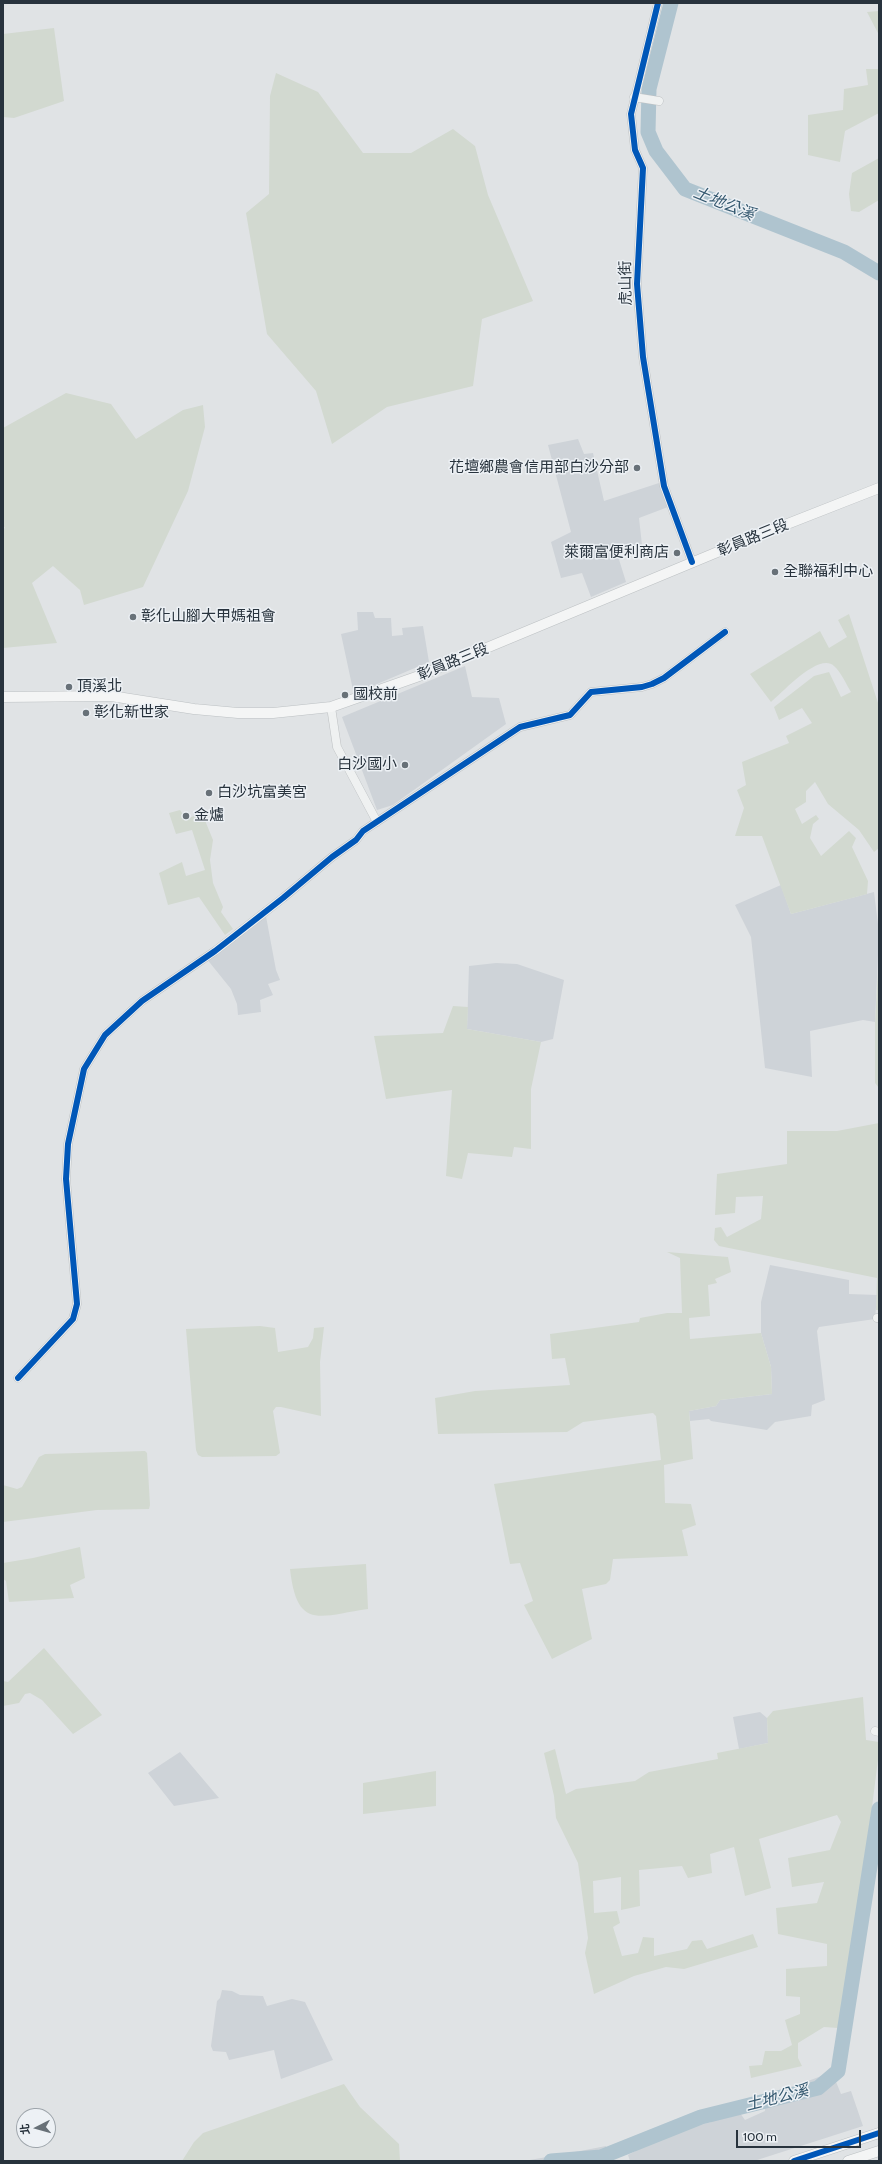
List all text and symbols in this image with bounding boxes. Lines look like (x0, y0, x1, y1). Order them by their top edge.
water label: 土地公溪 (691, 183, 757, 225)
street label: 虎山街 (617, 260, 635, 306)
place label: 花壇鄉農會信用部白沙分部 (449, 459, 629, 477)
marker: 花壇鄉農會信用部白沙分部 (632, 463, 642, 473)
street label: 彰員路三段 (715, 516, 791, 560)
place label: 萊爾富便利商店 (564, 544, 669, 562)
marker: 萊爾富便利商店 (672, 548, 682, 558)
place label: 全聯福利中心 (783, 563, 873, 581)
marker: 全聯福利中心 (770, 567, 780, 577)
place label: 彰化山腳大甲媽祖會 (141, 608, 276, 626)
marker: 彰化山腳大甲媽祖會 (128, 612, 138, 622)
street label: 彰員路三段 (415, 640, 491, 684)
place label: 頂溪北 (77, 678, 122, 696)
marker: 頂溪北 (64, 682, 74, 692)
place label: 國校前 (353, 686, 398, 704)
marker: 國校前 (340, 690, 350, 700)
place label: 彰化新世家 (94, 704, 169, 722)
marker: 彰化新世家 (81, 708, 91, 718)
place label: 白沙國小 (337, 756, 397, 774)
marker: 白沙國小 (400, 760, 410, 770)
place label: 白沙坑富美宮 (217, 784, 307, 802)
marker: 白沙坑富美宮 (204, 788, 214, 798)
place label: 金爐 (194, 807, 224, 825)
marker: 金爐 (181, 811, 191, 821)
water label: 土地公溪 (744, 2081, 810, 2115)
north arrow (16, 2108, 56, 2148)
scale bar (738, 2122, 863, 2148)
text: 北 (18, 2123, 33, 2135)
text: 100 m (743, 2129, 777, 2144)

